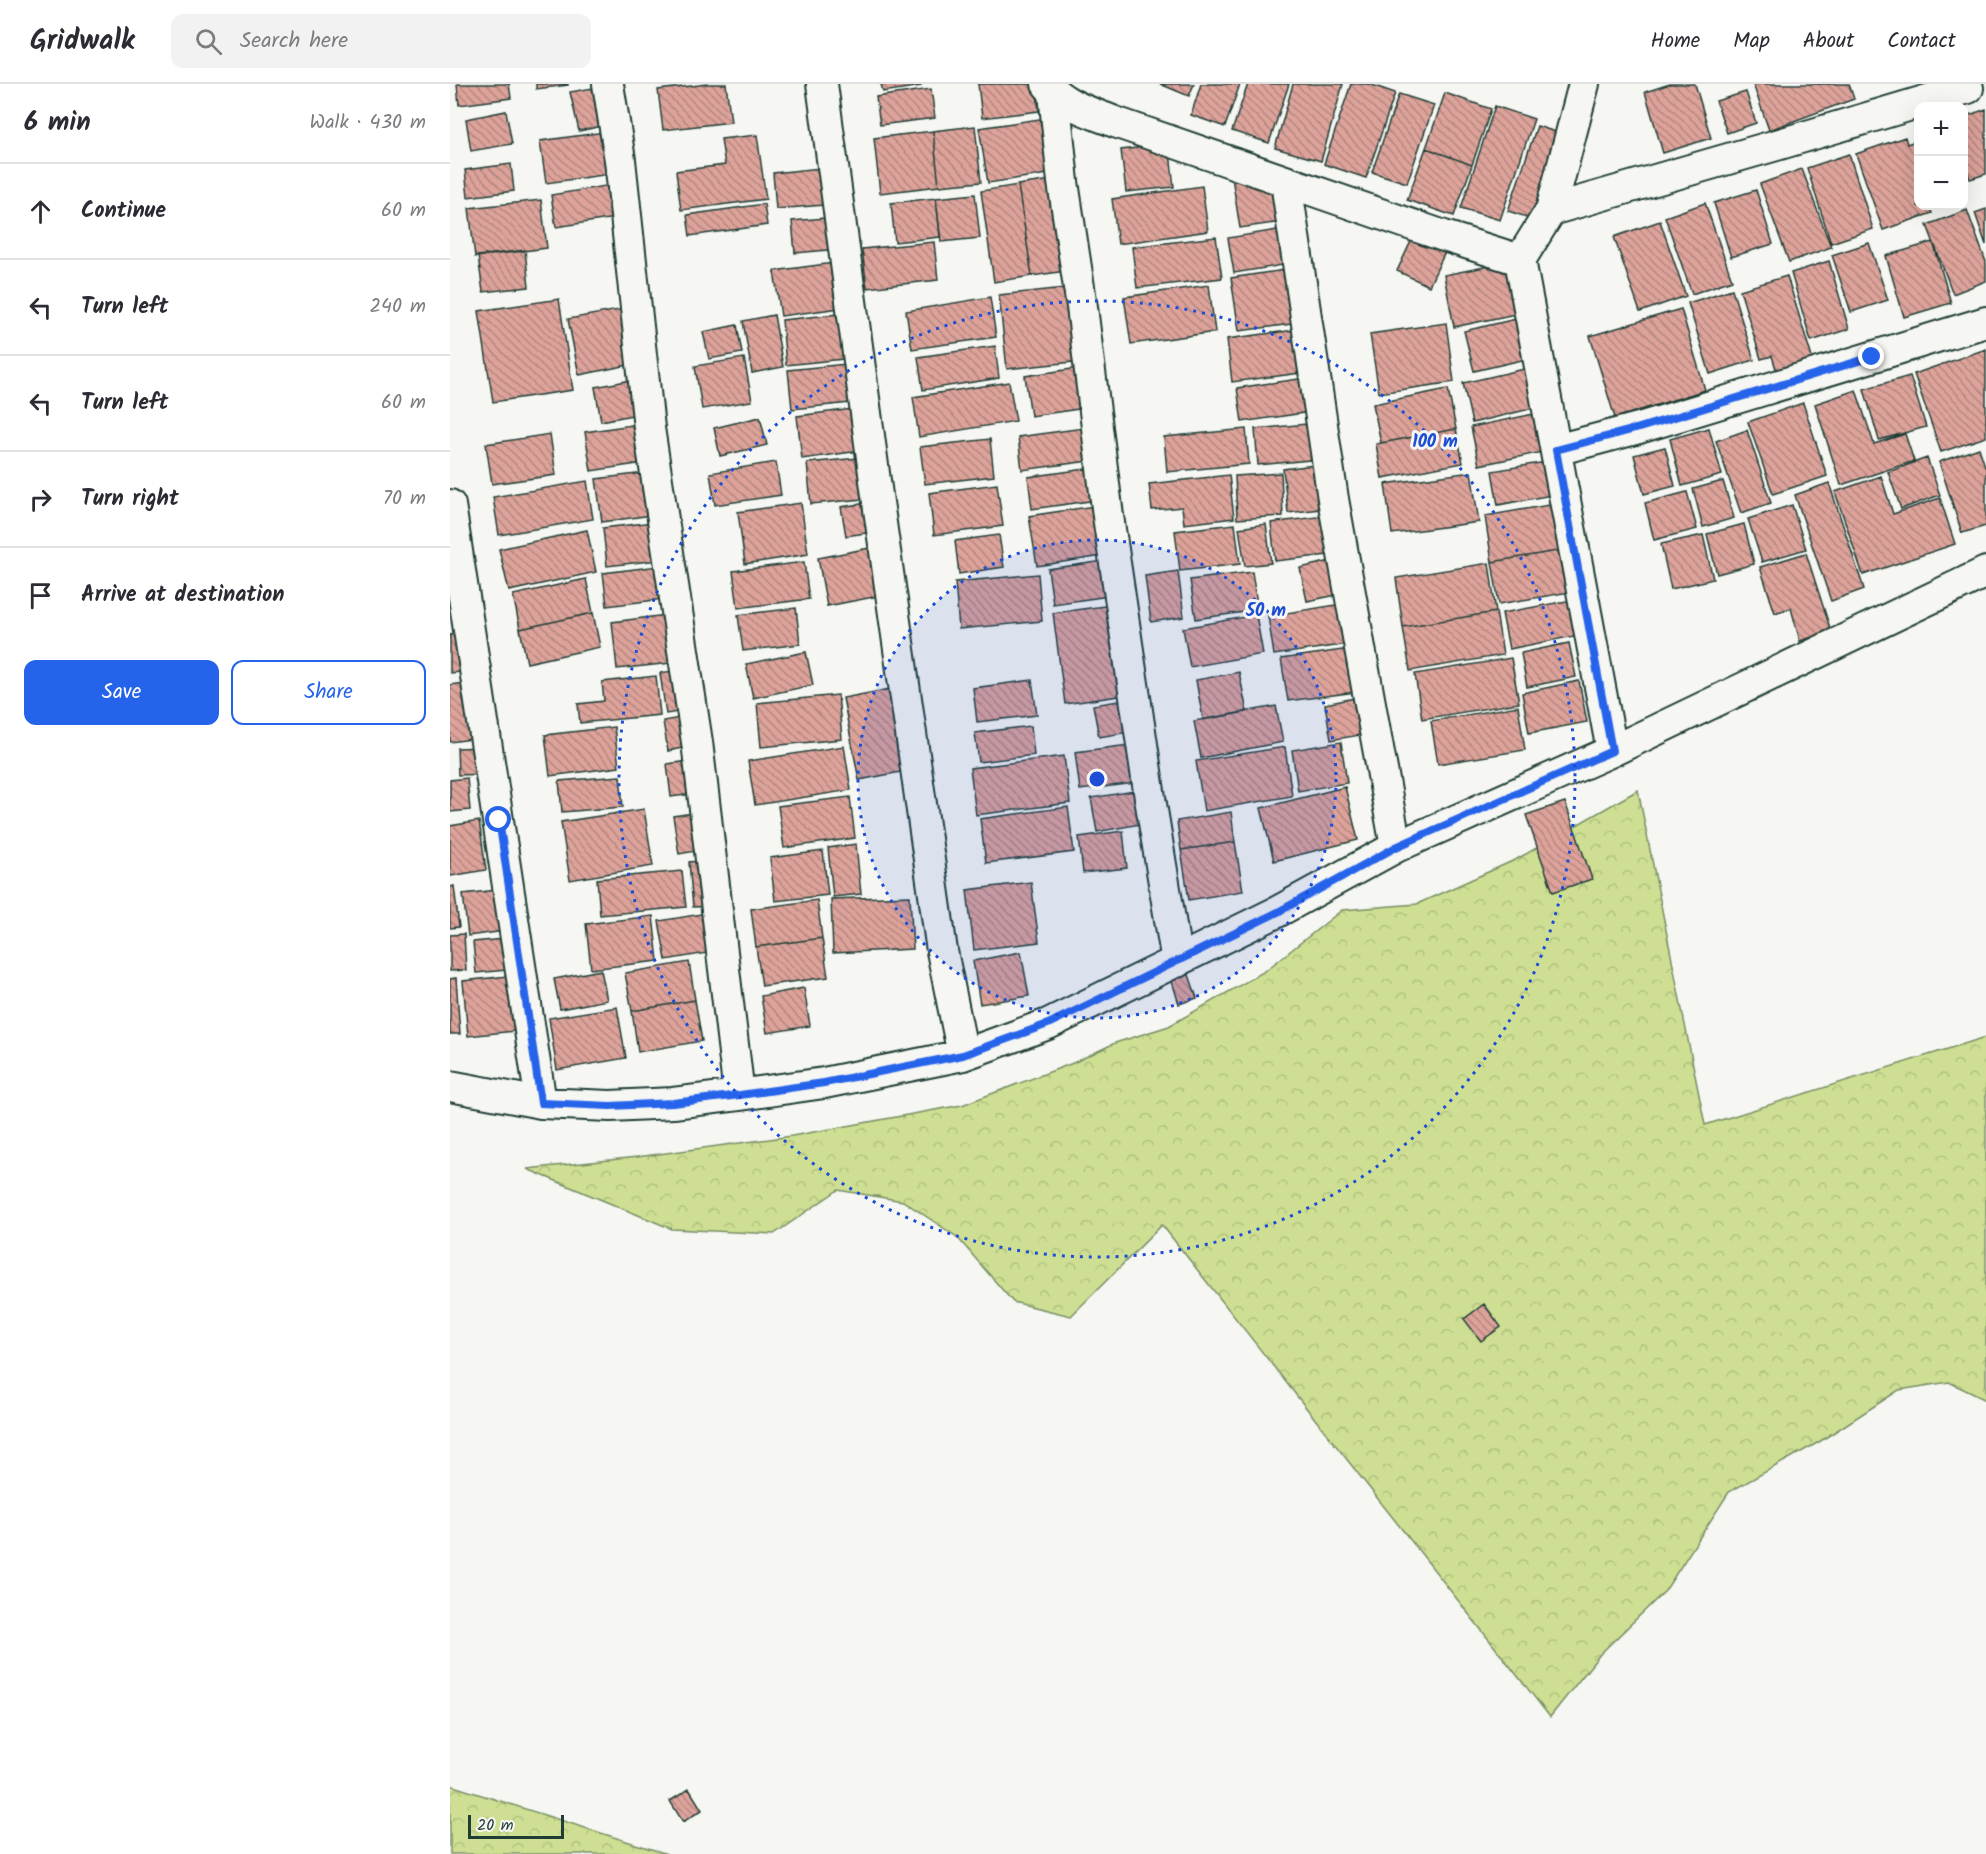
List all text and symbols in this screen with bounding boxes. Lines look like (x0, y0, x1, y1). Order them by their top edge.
search box (171, 14, 591, 68)
text: Gridwalk (30, 19, 135, 64)
text: Search here (240, 24, 348, 59)
icon: search (192, 25, 225, 58)
text: Home (1651, 25, 1700, 58)
text: Map (1733, 25, 1770, 58)
text: About (1803, 25, 1854, 58)
text: Contact (1887, 25, 1956, 58)
text: 6 min (24, 102, 91, 144)
map controls (1914, 102, 1968, 210)
button: + (1914, 102, 1968, 156)
text: Walk · 430 m (310, 107, 426, 139)
button: − (1914, 156, 1968, 210)
text: Continue (81, 194, 166, 229)
icon: ahead (24, 195, 57, 228)
text: 60 m (381, 195, 426, 227)
text: Turn left (81, 290, 168, 325)
icon: left (24, 291, 57, 324)
text: 240 m (369, 291, 426, 323)
route end (1858, 343, 1884, 369)
text: Turn left (81, 386, 168, 421)
icon: left (24, 387, 57, 420)
text: 60 m (381, 387, 426, 419)
text: 100 m (1412, 428, 1458, 457)
text: Turn right (81, 482, 179, 517)
icon: right (24, 483, 57, 516)
text: 70 m (383, 483, 426, 515)
text: Arrive at destination (81, 578, 284, 613)
icon: arrive (24, 579, 57, 612)
text: 50 m (1245, 597, 1286, 626)
button: Save (24, 660, 219, 725)
button: Share (231, 660, 426, 725)
centre of rings (1087, 769, 1107, 789)
route start (485, 806, 511, 832)
scale bar (468, 1812, 564, 1840)
text: 20 m (477, 1813, 513, 1838)

